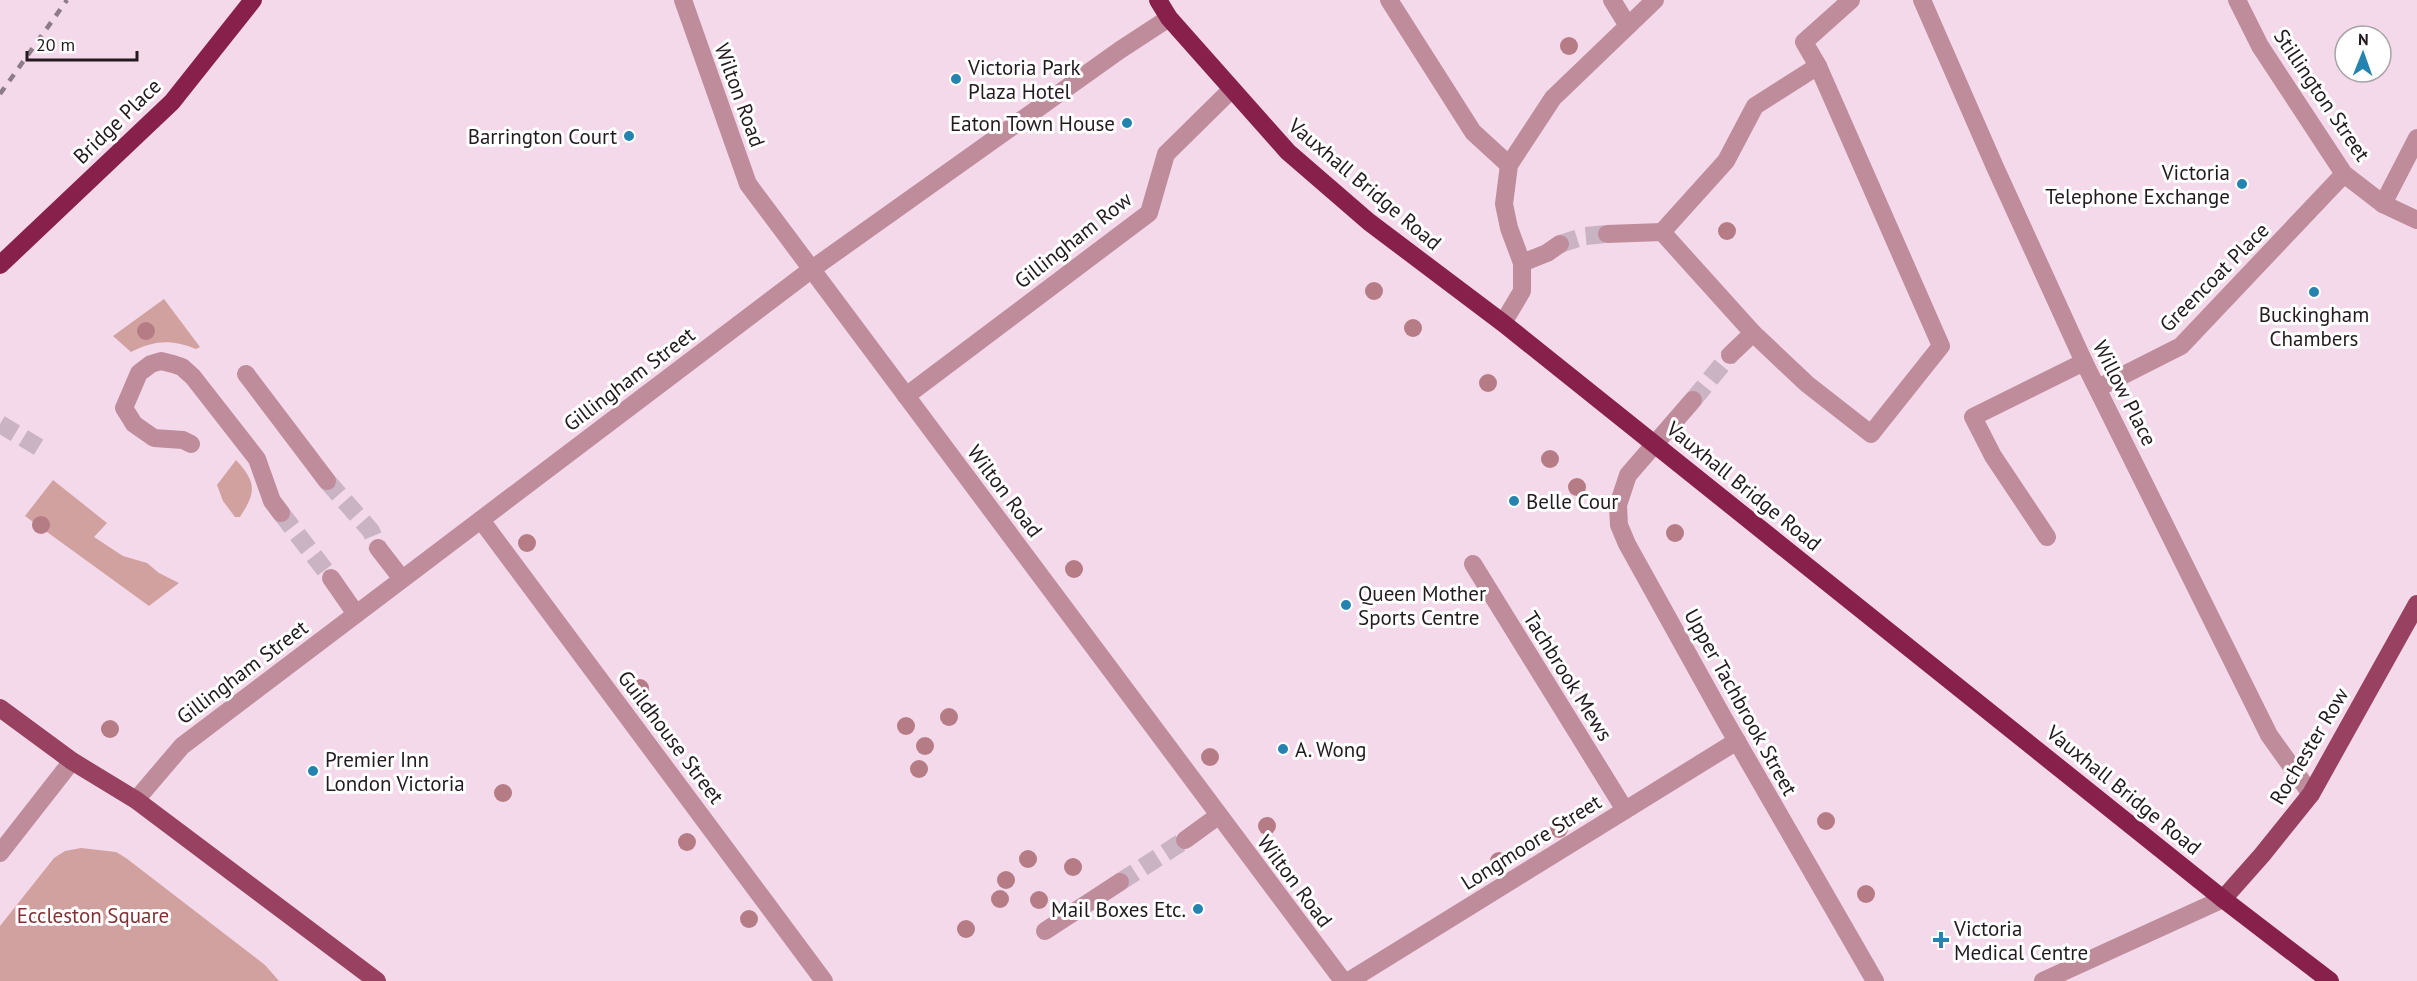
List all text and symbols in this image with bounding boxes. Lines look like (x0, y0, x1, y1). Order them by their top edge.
scale bar (27, 24, 136, 62)
street label: Stillington Street (2268, 24, 2376, 166)
north arrow (2333, 24, 2393, 84)
text: N (2358, 29, 2369, 49)
text: 20 m (36, 33, 75, 56)
street label: Wilton Road (709, 39, 771, 151)
place label: Victoria Park Plaza Hotel (967, 54, 1081, 105)
street label: Bridge Place (67, 72, 167, 170)
marker: Victoria Park Plaza Hotel (949, 72, 963, 86)
place label: Eaton Town House (950, 110, 1115, 137)
street label: Vauxhall Bridge Road (1282, 111, 1447, 256)
marker: Eaton Town House (1120, 116, 1134, 130)
place label: Barrington Court (468, 123, 617, 150)
marker: Barrington Court (622, 129, 636, 143)
place label: Victoria Telephone Exchange (2045, 159, 2230, 210)
marker: Victoria Telephone Exchange (2235, 177, 2249, 191)
street label: Gillingham Row (1009, 185, 1138, 294)
street label: Greencoat Place (2154, 217, 2274, 337)
marker: Buckingham Chambers (2307, 285, 2321, 299)
place label: Buckingham Chambers (2259, 301, 2369, 352)
street label: Gillingham Street (558, 321, 700, 437)
street label: Willow Place (2087, 336, 2163, 450)
street label: Vauxhall Bridge Road (1660, 415, 1827, 557)
street label: Wilton Road (961, 439, 1049, 543)
place label: Belle Cour (1526, 488, 1618, 515)
marker: Belle Cour (1507, 494, 1521, 508)
place label: Queen Mother Sports Centre (1358, 580, 1486, 631)
marker: Queen Mother Sports Centre (1339, 598, 1353, 612)
street label: Upper Tachbrook Street (1678, 604, 1804, 800)
street label: Tachbrook Mews (1517, 606, 1619, 746)
street label: Gillingham Street (171, 614, 313, 730)
street label: Guildhouse Street (612, 665, 730, 809)
street label: Rochester Row (2264, 682, 2355, 809)
street label: Vauxhall Bridge Road (2040, 719, 2207, 861)
place label: A. Wong (1295, 736, 1366, 763)
marker: A. Wong (1276, 742, 1290, 756)
place label: Premier Inn London Victoria (325, 746, 465, 797)
marker: Premier Inn London Victoria (306, 764, 320, 778)
street label: Longmoore Street (1456, 788, 1606, 896)
street label: Wilton Road (1251, 829, 1339, 933)
place label: Mail Boxes Etc. (1051, 896, 1186, 923)
park label: Eccleston Square (17, 902, 169, 929)
marker: Mail Boxes Etc. (1191, 902, 1205, 916)
place label: Victoria Medical Centre (1953, 915, 2088, 966)
marker: Victoria Medical Centre (1932, 931, 1950, 949)

